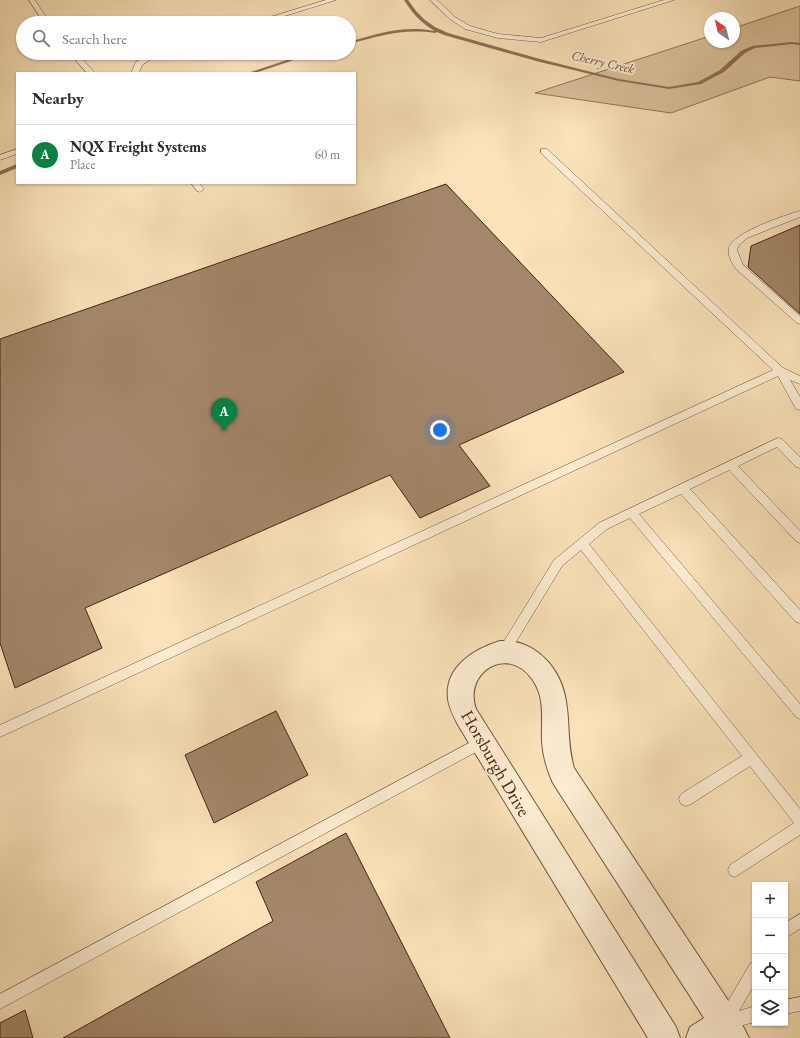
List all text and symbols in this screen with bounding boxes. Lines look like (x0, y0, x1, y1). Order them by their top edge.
north arrow (704, 12, 740, 48)
search box (16, 16, 356, 60)
icon: search (30, 27, 52, 49)
text: Search here (62, 29, 127, 48)
water label: Cherry Creek (570, 46, 636, 78)
text: Nearby (32, 87, 84, 109)
text: NQX Freight Systems (70, 137, 207, 156)
text: A (40, 146, 50, 163)
text: 60 m (315, 146, 340, 163)
text: Place (70, 156, 96, 173)
pin: A (211, 398, 237, 431)
your location (430, 420, 450, 440)
street label: Horsburgh Drive (456, 706, 536, 820)
map controls (752, 882, 788, 1026)
button: + (752, 882, 788, 918)
button: − (752, 918, 788, 954)
button: locate (752, 954, 788, 990)
button: layers (752, 990, 788, 1026)

